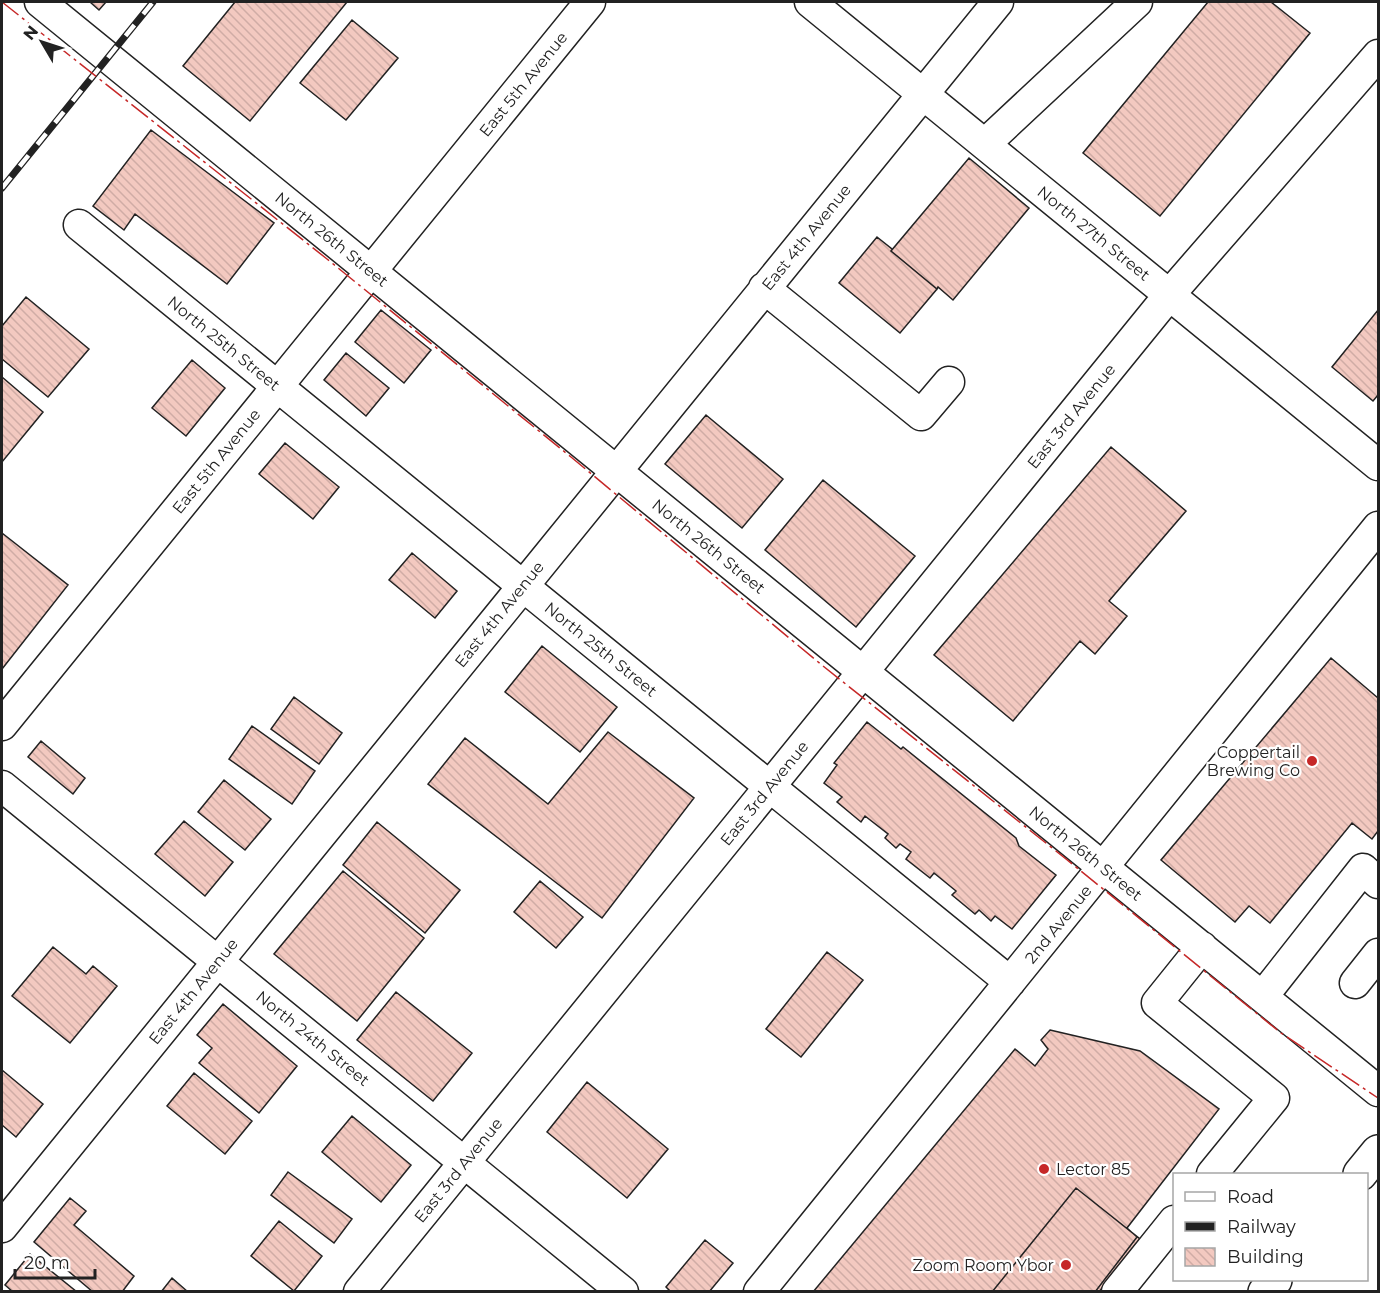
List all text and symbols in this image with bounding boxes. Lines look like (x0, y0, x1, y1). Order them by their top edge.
north arrow (12, 12, 72, 72)
text: N (19, 22, 42, 44)
street label: East 5th Avenue (475, 28, 572, 141)
street label: East 4th Avenue (758, 180, 855, 294)
street label: North 27th Street (1034, 182, 1154, 285)
street label: North 26th Street (271, 188, 392, 291)
street label: North 25th Street (164, 292, 284, 395)
street label: East 3rd Avenue (1023, 360, 1119, 472)
street label: East 5th Avenue (168, 405, 265, 518)
street label: North 26th Street (648, 495, 769, 598)
street label: East 4th Avenue (451, 557, 548, 671)
street label: North 25th Street (541, 598, 661, 701)
street label: East 3rd Avenue (716, 737, 812, 849)
place label: Coppertail Brewing Co (1207, 743, 1300, 780)
marker: Coppertail Brewing Co (1305, 754, 1319, 768)
street label: North 26th Street (1025, 802, 1146, 905)
street label: 2nd Avenue (1021, 881, 1096, 967)
street label: East 4th Avenue (145, 934, 242, 1048)
street label: North 24th Street (252, 987, 374, 1090)
street label: East 3rd Avenue (410, 1114, 506, 1226)
place label: Lector 85 (1056, 1160, 1130, 1179)
marker: Lector 85 (1037, 1162, 1051, 1176)
legend (1173, 1173, 1368, 1281)
text: Road (1227, 1186, 1274, 1208)
text: Railway (1227, 1216, 1296, 1238)
scale bar (15, 1242, 94, 1280)
text: Building (1227, 1246, 1304, 1268)
text: 20 m (24, 1252, 70, 1274)
place label: Zoom Room Ybor (913, 1256, 1054, 1275)
marker: Zoom Room Ybor (1059, 1258, 1073, 1272)

